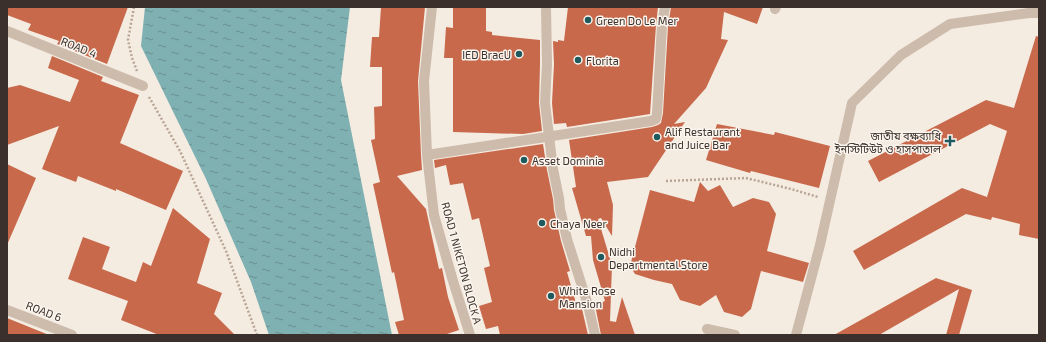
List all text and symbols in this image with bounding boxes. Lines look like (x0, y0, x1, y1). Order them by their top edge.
place label: Green Do Le Mer (596, 14, 678, 27)
marker: Green Do Le Mer (583, 15, 593, 25)
street label: ROAD 4 (59, 34, 99, 60)
place label: IED BracU (462, 48, 511, 61)
marker: IED BracU (514, 49, 524, 59)
place label: Florita (586, 54, 619, 67)
marker: Florita (573, 55, 583, 65)
place label: Alif Restaurant and Juice Bar (665, 125, 740, 151)
place label: জাতীয় বক্ষব্যাধি ইনস্টিটিউট ও হাসপাতাল (834, 129, 942, 155)
marker: Alif Restaurant and Juice Bar (652, 132, 662, 142)
marker: জাতীয় বক্ষব্যাধি ইনস্টিটিউট ও হাসপাতাল (944, 135, 956, 147)
place label: Asset Dominia (532, 154, 604, 167)
marker: Asset Dominia (519, 155, 529, 165)
street label: ROAD 1 NIKETON BLOCK A (439, 201, 485, 326)
place label: Chaya Neer (550, 217, 608, 230)
marker: Chaya Neer (537, 218, 547, 228)
place label: Nidhi Departmental Store (609, 245, 708, 271)
marker: Nidhi Departmental Store (596, 252, 606, 262)
place label: White Rose Mansion (559, 284, 616, 310)
marker: White Rose Mansion (546, 291, 556, 301)
street label: ROAD 6 (24, 298, 64, 324)

